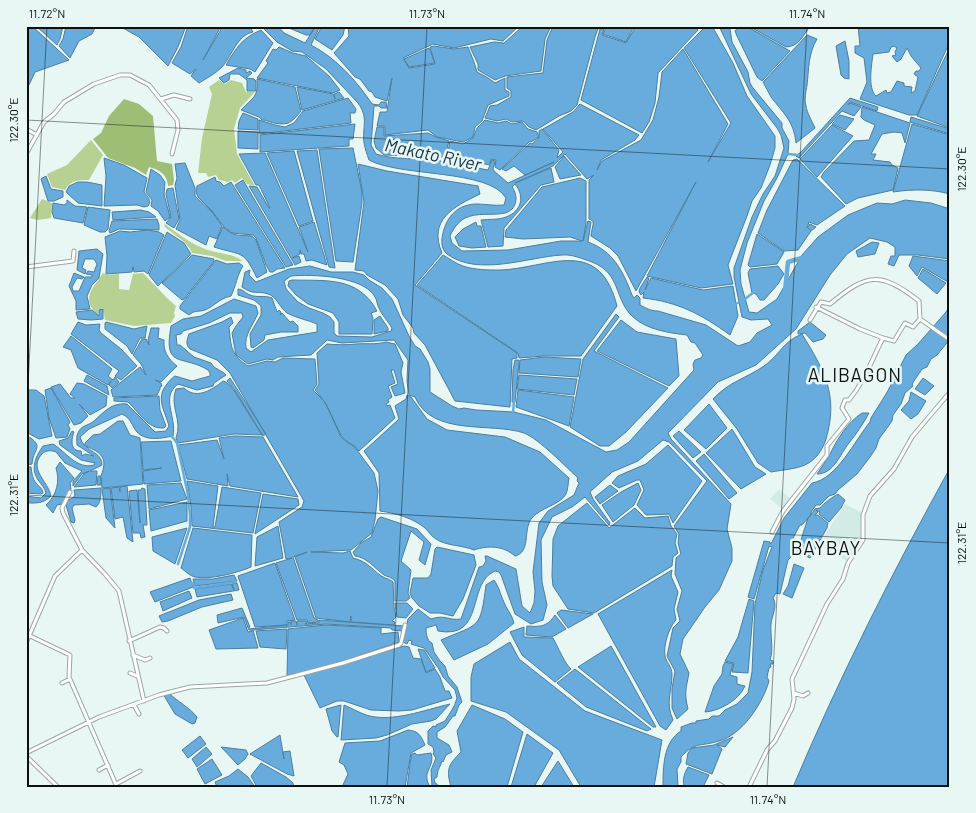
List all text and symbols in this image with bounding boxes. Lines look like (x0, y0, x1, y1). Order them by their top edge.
text: 11.72°N (29, 6, 65, 20)
text: 11.73°N (409, 6, 445, 20)
text: 11.74°N (789, 6, 825, 20)
text: 122.30°E (6, 97, 20, 143)
water label: Makato River (383, 133, 484, 175)
text: 122.30°E (954, 146, 968, 192)
district label: ALIBAGON (808, 363, 902, 386)
text: 122.31°E (6, 474, 20, 516)
text: 122.31°E (954, 522, 968, 564)
district label: BAYBAY (791, 536, 861, 559)
text: 11.73°N (369, 792, 405, 806)
text: 11.74°N (750, 792, 786, 806)

